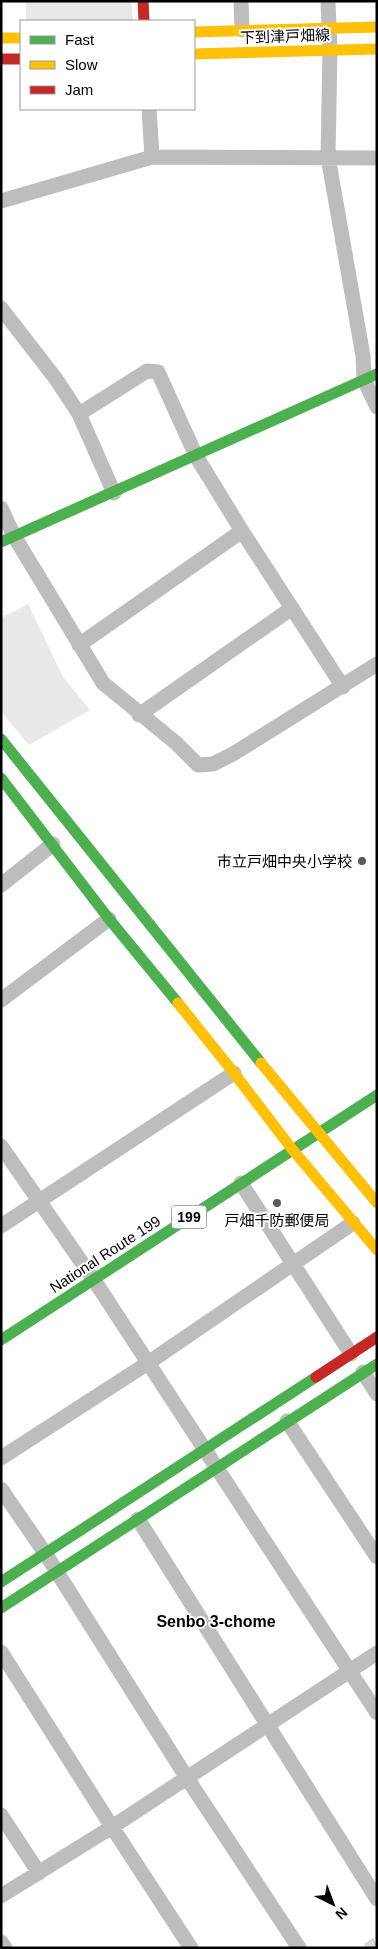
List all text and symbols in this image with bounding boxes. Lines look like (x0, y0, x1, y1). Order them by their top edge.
legend (20, 20, 195, 110)
street label: 下到津戸畑線 (240, 26, 330, 46)
text: Fast (65, 31, 95, 48)
text: Slow (65, 56, 98, 73)
text: Jam (65, 81, 93, 98)
place label: 市立戸畑中央小学校 (217, 853, 352, 870)
marker: 市立戸畑中央小学校 (356, 855, 368, 867)
marker: 戸畑千防郵便局 (271, 1197, 283, 1209)
road number: 199 (172, 1206, 206, 1228)
street label: National Route 199 (47, 1212, 163, 1296)
place label: 戸畑千防郵便局 (224, 1212, 330, 1229)
district label: Senbo 3-chome (156, 1613, 276, 1630)
north arrow (308, 1879, 358, 1929)
text: N (333, 1904, 351, 1923)

